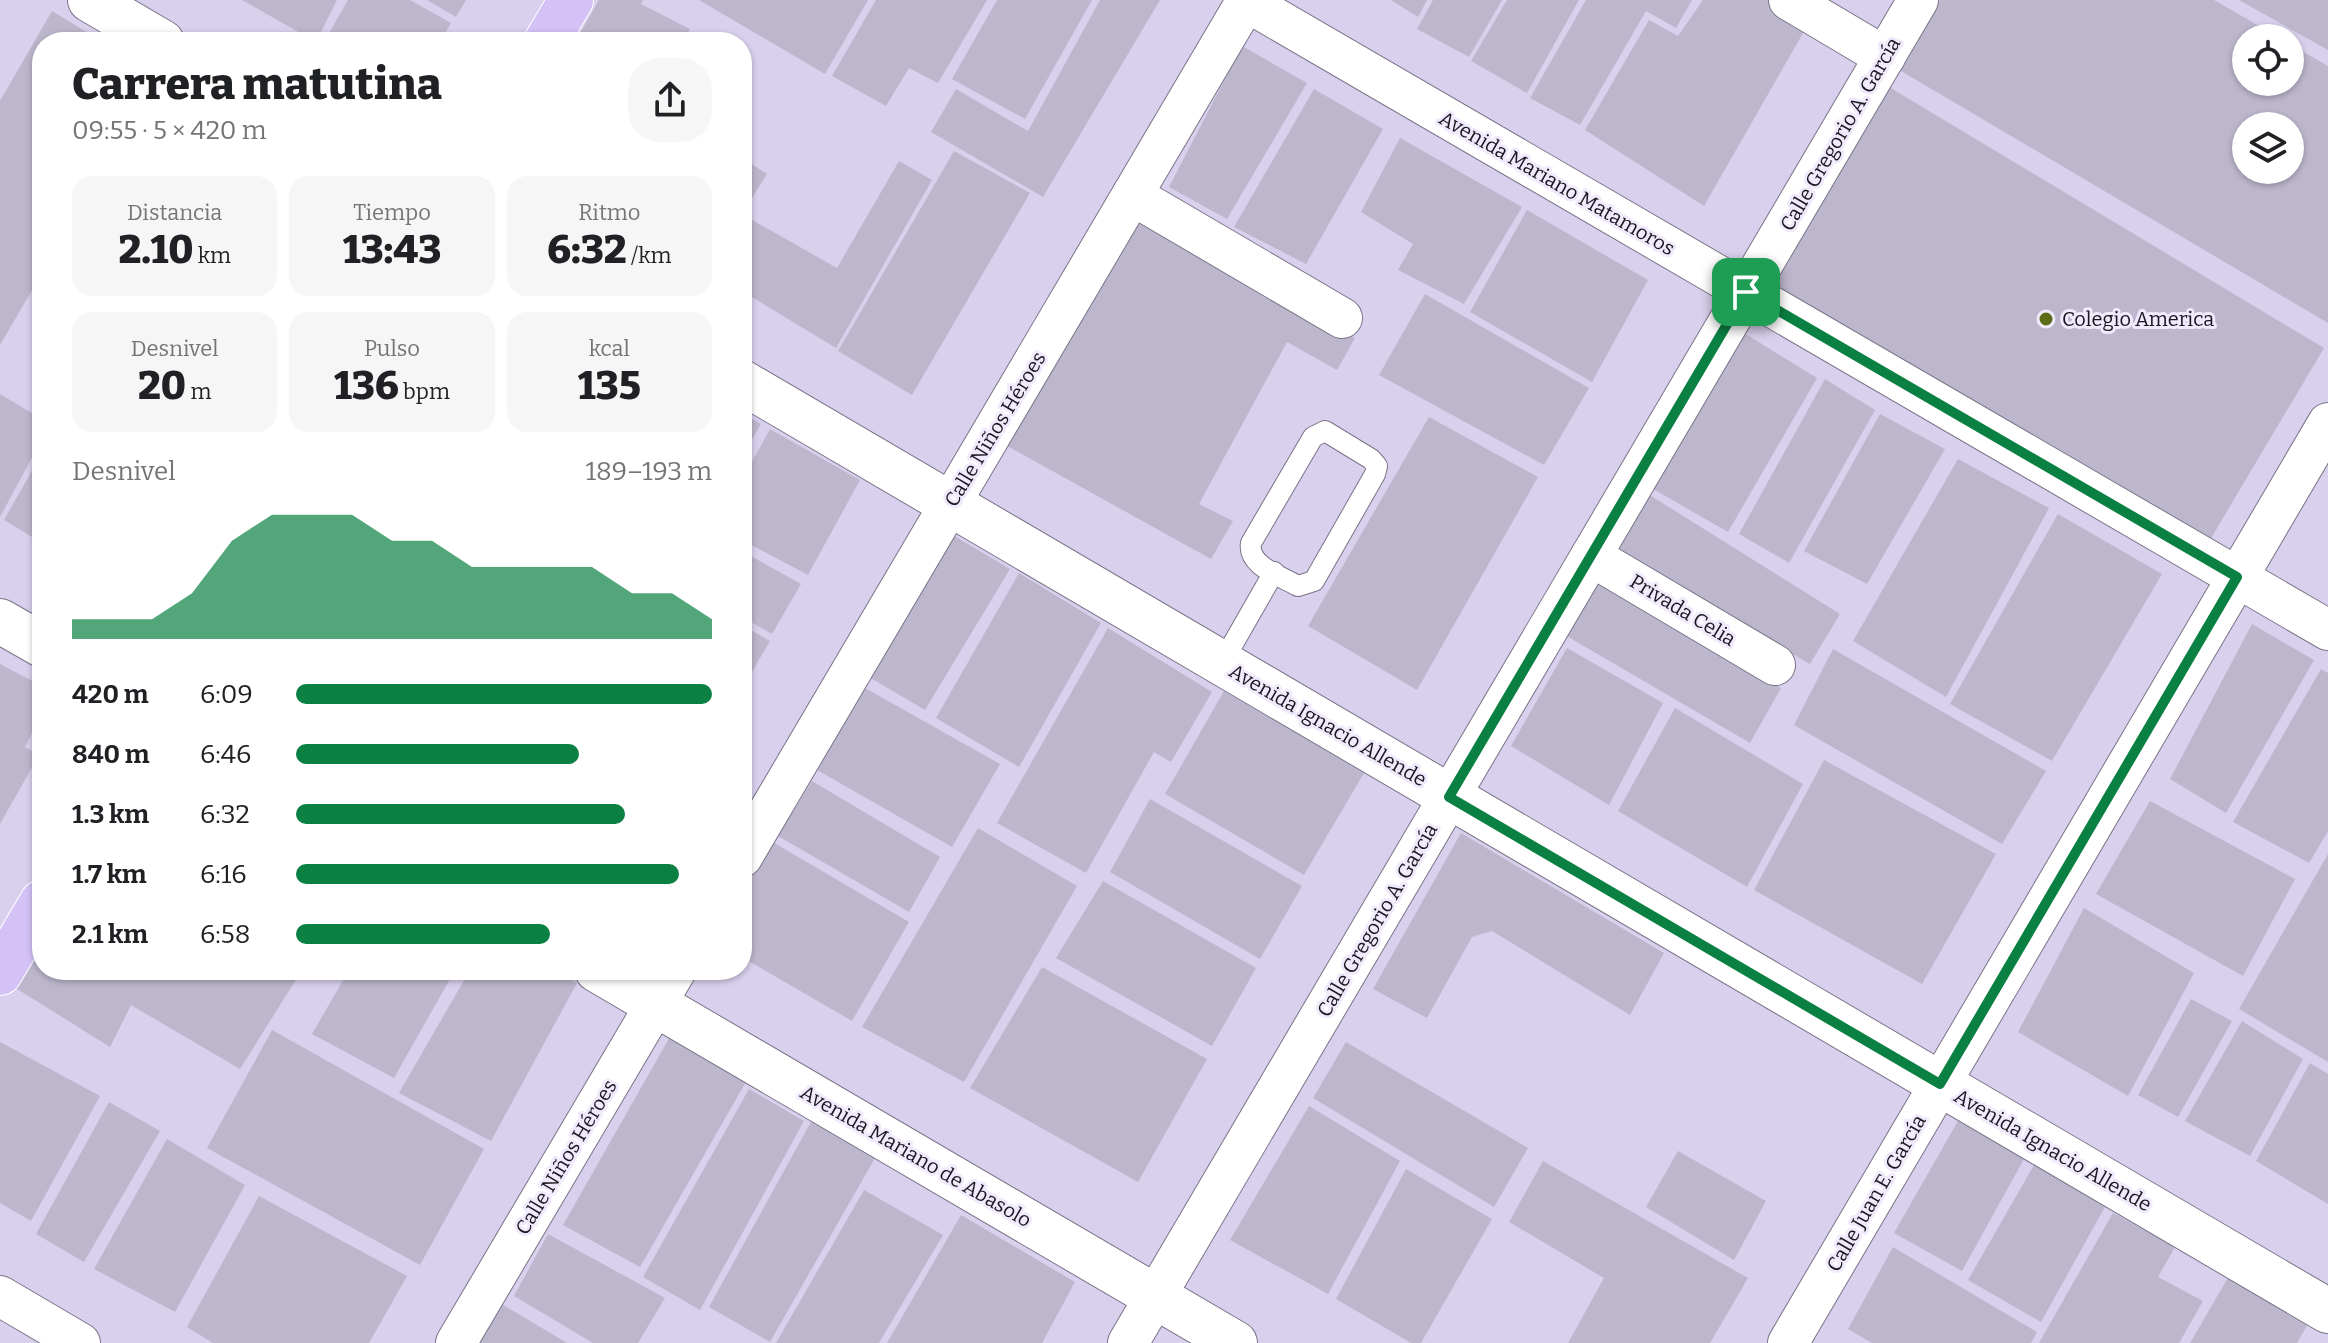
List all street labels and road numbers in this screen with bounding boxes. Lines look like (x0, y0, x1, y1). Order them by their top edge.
street label: Calle Gregorio A. García (1775, 33, 1905, 235)
street label: Avenida Mariano Matamoros (1435, 106, 1679, 260)
street label: Calle Niños Héroes (939, 347, 1051, 511)
street label: Privada Celia (1626, 569, 1740, 651)
street label: Avenida Ignacio Allende (1225, 659, 1431, 791)
street label: Calle Gregorio A. García (1312, 819, 1442, 1021)
street label: Calle Niños Héroes (510, 1075, 622, 1239)
street label: Avenida Mariano de Abasolo (796, 1080, 1036, 1232)
street label: Avenida Ignacio Allende (1950, 1084, 2156, 1216)
street label: Calle Juan E. García (1821, 1110, 1931, 1276)

